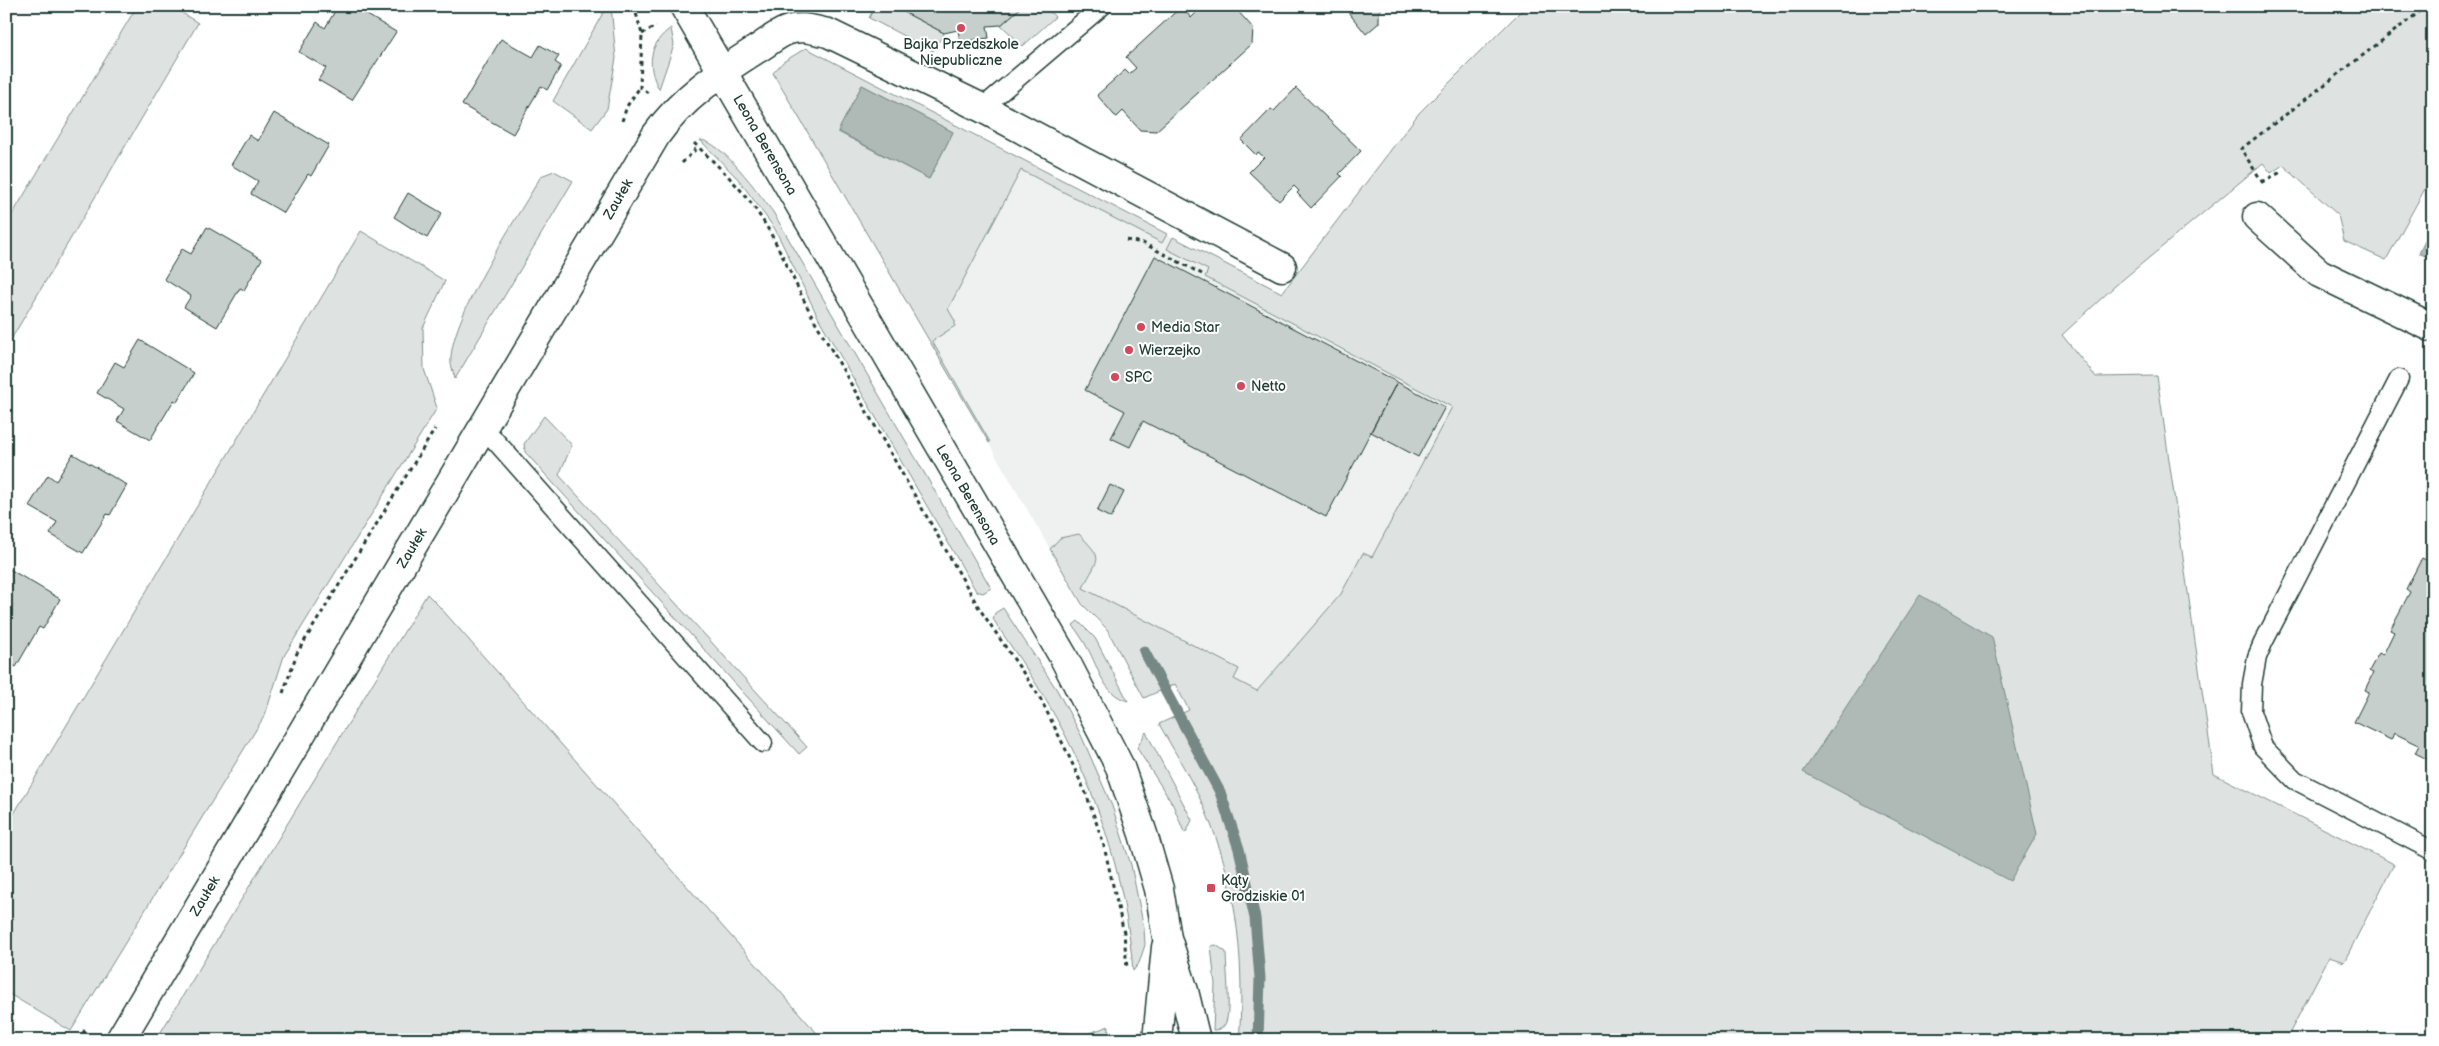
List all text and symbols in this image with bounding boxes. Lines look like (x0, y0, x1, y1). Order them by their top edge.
marker: Bajka Przedszkole Niepubliczne (955, 22, 967, 34)
place label: Bajka Przedszkole Niepubliczne (903, 36, 1019, 69)
street label: Leona Berensona (729, 92, 801, 198)
street label: Zaułek (599, 176, 636, 223)
place label: Media Star (1151, 319, 1220, 336)
marker: Media Star (1135, 321, 1147, 333)
place label: Wierzejko (1139, 342, 1201, 359)
marker: Wierzejko (1123, 344, 1135, 356)
place label: SPC (1125, 369, 1152, 386)
marker: SPC (1109, 371, 1121, 383)
place label: Netto (1251, 378, 1286, 395)
marker: Netto (1235, 380, 1247, 392)
street label: Leona Berensona (932, 442, 1004, 548)
street label: Zaułek (393, 525, 431, 572)
place label: Kąty Grodziskie 01 (1221, 872, 1305, 905)
street label: Zaułek (186, 873, 224, 920)
marker: Kąty Grodziskie 01 (1205, 882, 1217, 894)

